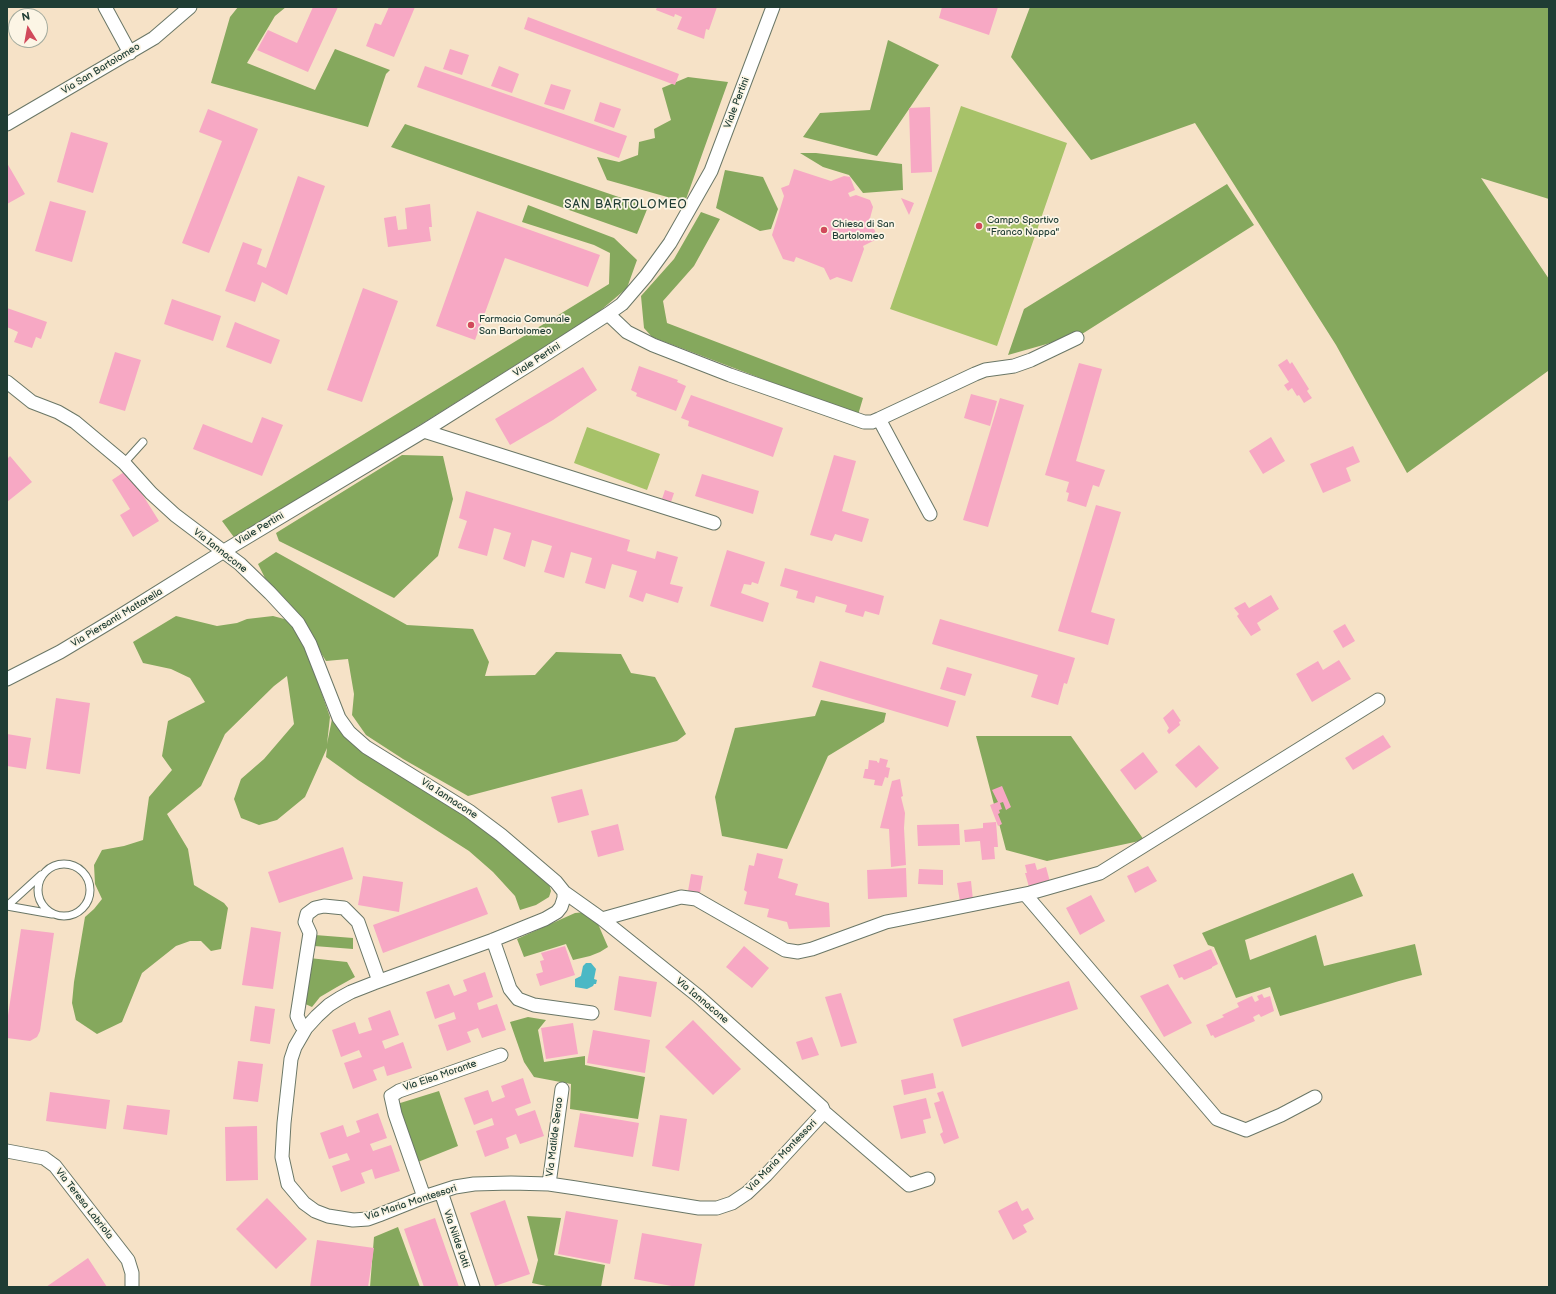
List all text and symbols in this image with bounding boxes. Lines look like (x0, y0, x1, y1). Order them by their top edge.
north arrow (8, 8, 48, 48)
text: N (21, 10, 31, 24)
street label: Via San Bartolomeo (60, 41, 142, 97)
street label: Viale Pertini (722, 76, 752, 130)
district label: SAN BARTOLOMEO (564, 198, 688, 212)
place label: Campo Sportivo "Franco Nappa" (987, 214, 1059, 238)
place label: Chiesa di San Bartolomeo (832, 218, 894, 242)
marker: Campo Sportivo "Franco Nappa" (974, 221, 984, 231)
marker: Chiesa di San Bartolomeo (819, 225, 829, 235)
place label: Farmacia Comunale San Bartolomeo (479, 313, 570, 336)
marker: Farmacia Comunale San Bartolomeo (466, 320, 476, 330)
street label: Viale Pertini (511, 340, 563, 380)
street label: Viale Pertini (234, 510, 286, 548)
street label: Via Iannacone (191, 526, 249, 576)
street label: Via Piersanti Mattarella (69, 586, 165, 650)
street label: Via Iannacone (418, 776, 480, 822)
street label: Via Iannacone (673, 975, 731, 1027)
street label: Via Elsa Morante (402, 1058, 478, 1094)
street label: Via Matilde Serao (544, 1097, 566, 1177)
street label: Via Maria Montessori (744, 1117, 820, 1195)
street label: Via Teresa Labriola (53, 1166, 115, 1242)
street label: Via Maria Montessori (364, 1183, 458, 1223)
street label: Via Nilde Iotti (440, 1208, 472, 1270)

